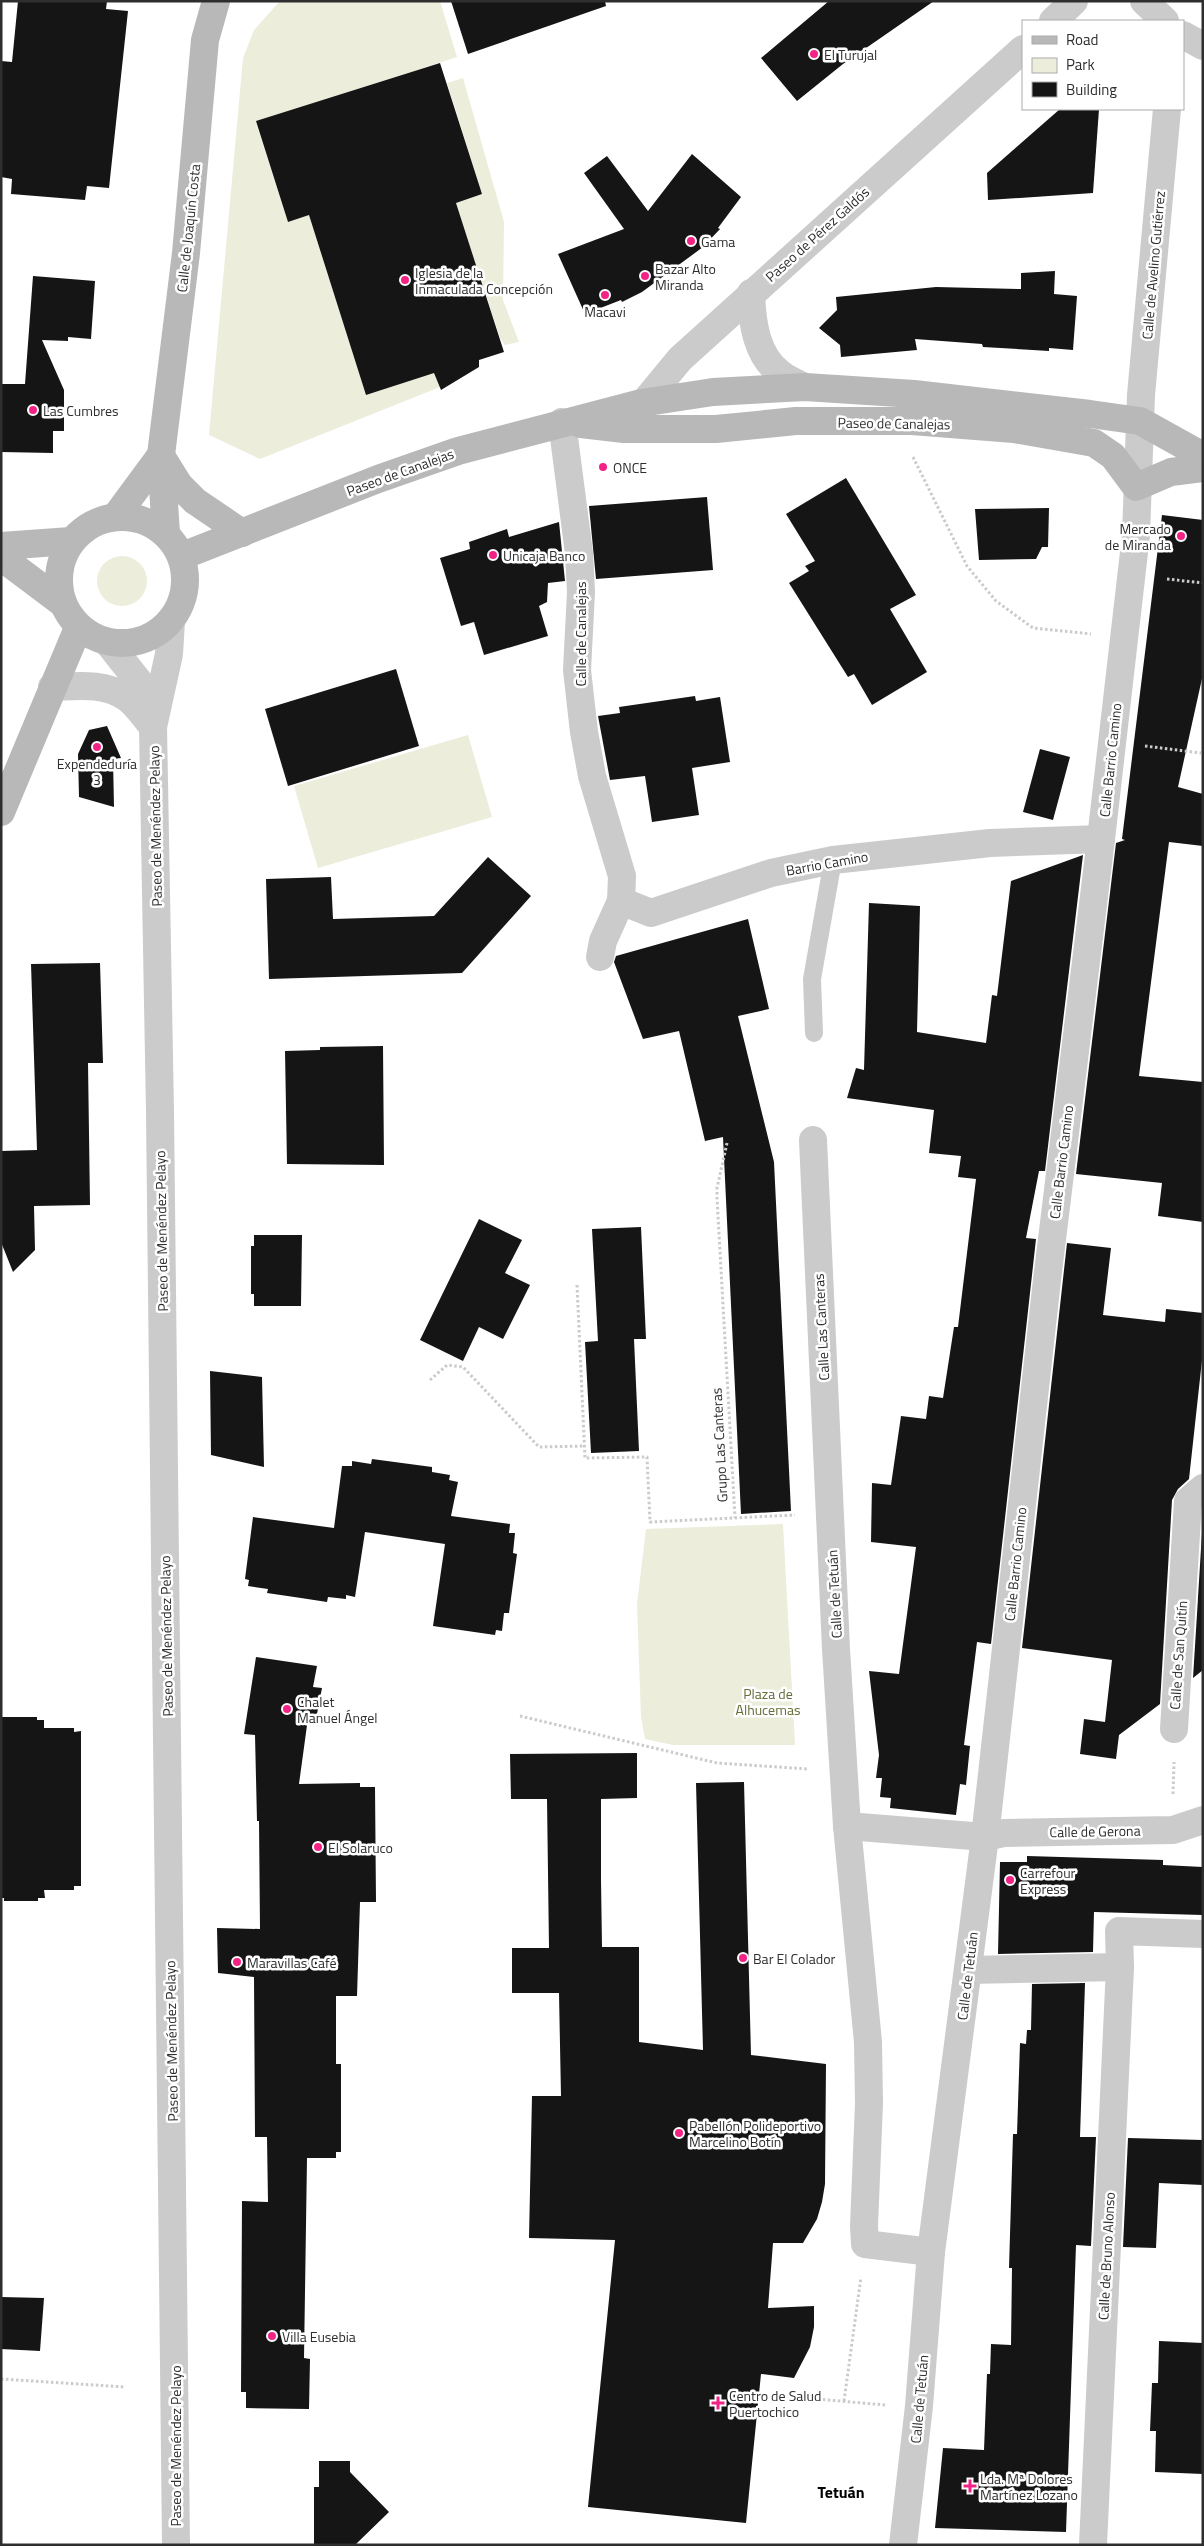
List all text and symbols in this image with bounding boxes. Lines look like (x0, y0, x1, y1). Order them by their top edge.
legend (1022, 20, 1184, 110)
text: Road (1066, 28, 1098, 51)
place label: El Turujal (824, 44, 877, 65)
marker: El Turujal (808, 48, 820, 60)
text: Park (1066, 53, 1095, 76)
text: Building (1066, 78, 1117, 101)
street label: Calle de Joaquín Costa (171, 163, 205, 293)
street label: Paseo de Pérez Galdós (760, 182, 874, 286)
street label: Calle de Avelino Gutiérrez (1136, 190, 1170, 340)
place label: Gama (701, 231, 735, 252)
marker: Gama (685, 235, 697, 247)
place label: Bazar Alto Miranda (655, 258, 716, 295)
place label: Iglesia de la Inmaculada Concepción (415, 262, 553, 299)
marker: Bazar Alto Miranda (639, 270, 651, 282)
marker: Iglesia de la Inmaculada Concepción (399, 274, 411, 286)
marker: Macavi (599, 289, 611, 301)
place label: Macavi (584, 301, 626, 322)
place label: Las Cumbres (43, 400, 119, 421)
marker: Las Cumbres (27, 404, 39, 416)
street label: Paseo de Canalejas (837, 412, 951, 434)
street label: Paseo de Canalejas (343, 443, 457, 501)
place label: ONCE (613, 457, 647, 478)
marker: ONCE (597, 461, 609, 473)
place label: Mercado de Miranda (1105, 518, 1171, 555)
marker: Mercado de Miranda (1175, 530, 1187, 542)
place label: Unicaja Banco (503, 545, 585, 566)
marker: Unicaja Banco (487, 549, 499, 561)
street label: Calle de Canalejas (570, 582, 591, 686)
street label: Calle Barrio Camino (1094, 702, 1126, 818)
marker: Expendeduría 3 (91, 741, 103, 753)
street label: Paseo de Menéndez Pelayo (143, 745, 167, 907)
place label: Expendeduría 3 (57, 753, 137, 790)
street label: Barrio Camino (784, 845, 870, 881)
street label: Calle Barrio Camino (1044, 1104, 1078, 1220)
street label: Paseo de Menéndez Pelayo (149, 1150, 173, 1312)
street label: Calle Las Canteras (808, 1273, 834, 1381)
street label: Grupo Las Canteras (706, 1387, 732, 1503)
street label: Calle Barrio Camino (999, 1506, 1031, 1622)
street label: Calle de Tetuán (821, 1549, 847, 1639)
street label: Paseo de Menéndez Pelayo (154, 1555, 178, 1717)
street label: Calle de San Quitín (1164, 1600, 1192, 1710)
park label: Plaza de Alhucemas (736, 1683, 800, 1720)
place label: Chalet Manuel Ángel (297, 1691, 377, 1728)
marker: Chalet Manuel Ángel (281, 1703, 293, 1715)
street label: Calle de Gerona (1049, 1820, 1141, 1842)
place label: El Solaruco (328, 1837, 393, 1858)
marker: El Solaruco (312, 1841, 324, 1853)
place label: Carrefour Express (1020, 1862, 1076, 1899)
marker: Carrefour Express (1004, 1874, 1016, 1886)
street label: Calle de Tetuán (951, 1931, 983, 2021)
place label: Bar El Colador (753, 1948, 836, 1969)
place label: Maravillas Café (247, 1952, 337, 1973)
marker: Bar El Colador (737, 1952, 749, 1964)
marker: Maravillas Café (231, 1956, 243, 1968)
street label: Paseo de Menéndez Pelayo (159, 1960, 183, 2122)
place label: Pabellón Polideportivo Marcelino Botín (689, 2115, 821, 2152)
marker: Pabellón Polideportivo Marcelino Botín (673, 2127, 685, 2139)
street label: Calle de Bruno Alonso (1092, 2191, 1120, 2321)
place label: Villa Eusebia (282, 2326, 356, 2347)
marker: Villa Eusebia (266, 2330, 278, 2342)
street label: Calle de Tetuán (905, 2354, 933, 2444)
street label: Paseo de Menéndez Pelayo (165, 2365, 186, 2527)
place label: Centro de Salud Puertochico (729, 2385, 821, 2422)
marker: Centro de Salud Puertochico (711, 2396, 725, 2410)
place label: Lda. Mª Dolores Martínez Lozano (980, 2468, 1078, 2505)
district label: Tetuán (817, 2480, 865, 2504)
marker: Lda. Mª Dolores Martínez Lozano (964, 2480, 976, 2492)

